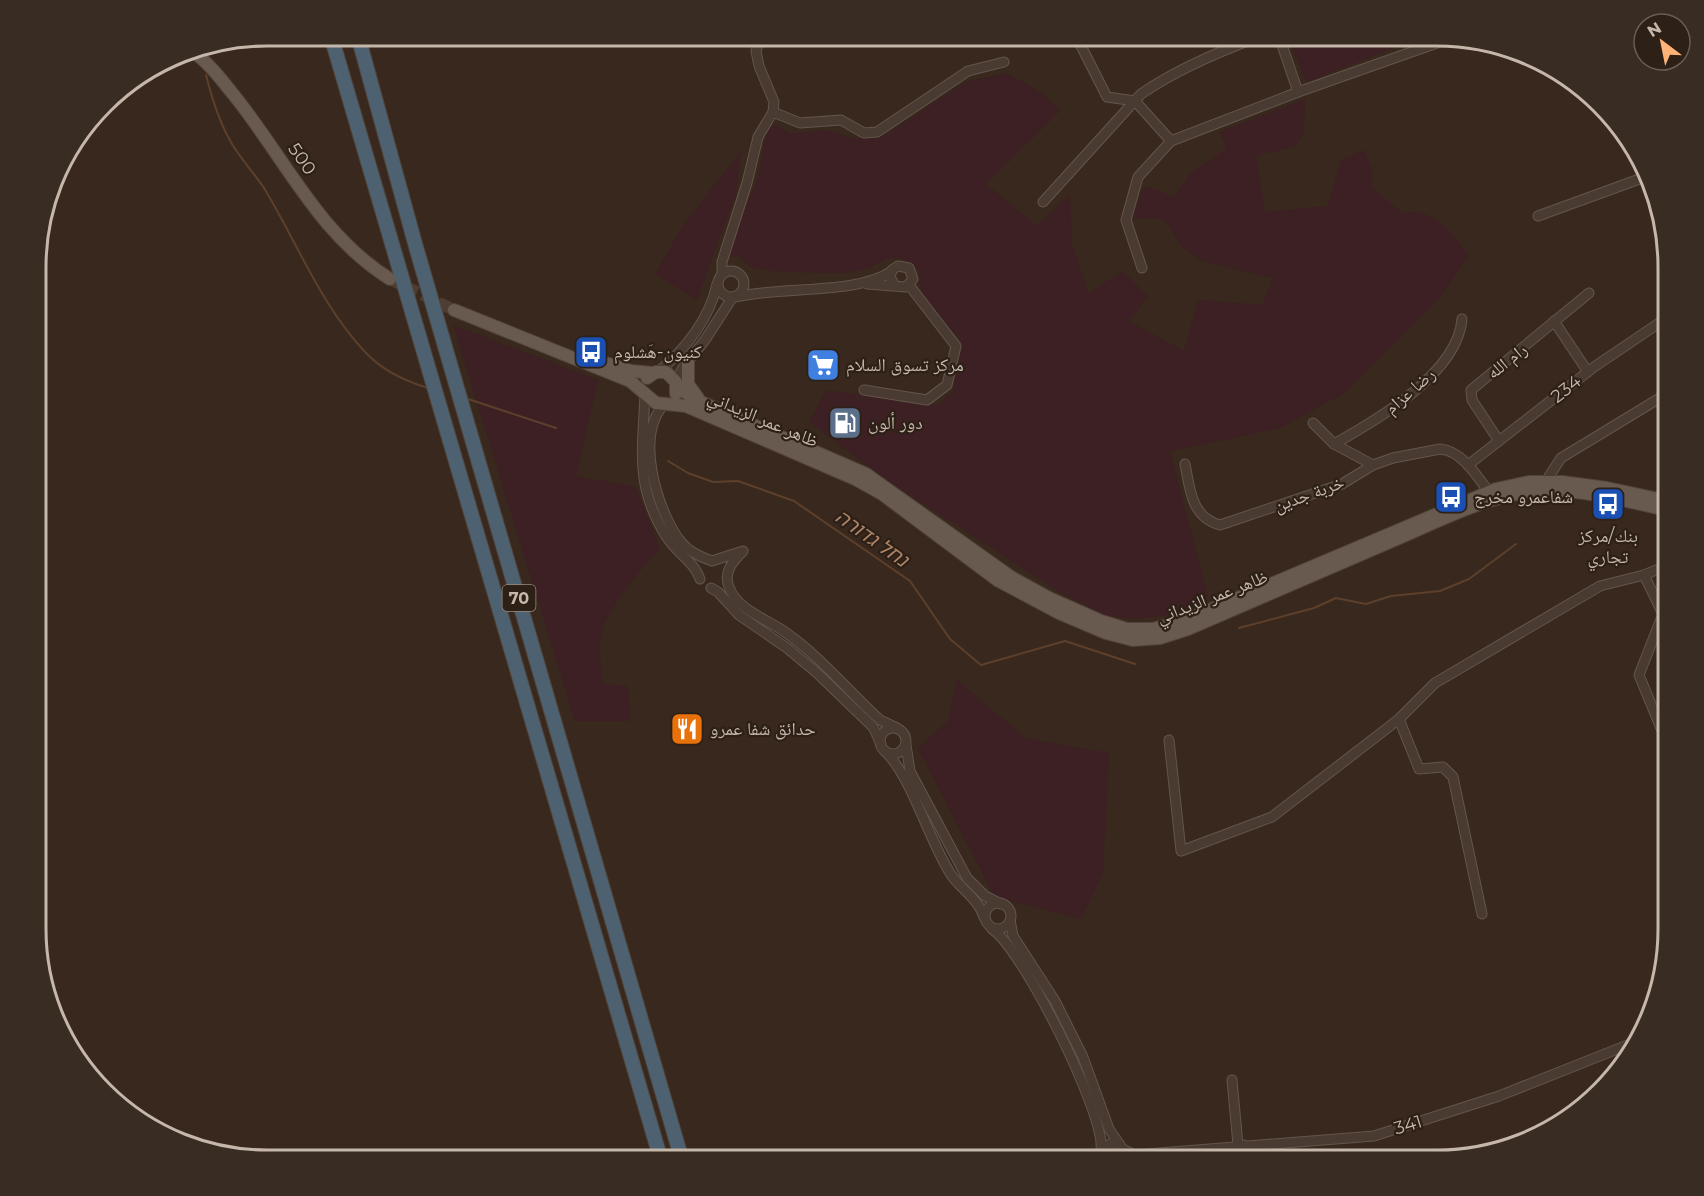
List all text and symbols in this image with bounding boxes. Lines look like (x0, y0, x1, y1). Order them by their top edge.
north arrow (1632, 12, 1692, 72)
text: N (1644, 18, 1665, 41)
street label: 500 (283, 139, 321, 179)
bus stop icon: كنيون-هَشلوم (573, 334, 609, 370)
street label: رام الله (1482, 338, 1532, 384)
place label: كنيون-هَشلوم (614, 341, 702, 364)
supermarket icon: مركز تسوق السلام (805, 347, 841, 383)
place label: مركز تسوق السلام (846, 354, 964, 377)
street label: رضا عزام (1380, 363, 1440, 420)
street label: 234 (1547, 370, 1586, 408)
street label: ظاهر عمر الزيداني (703, 386, 821, 455)
fuel station icon: دور ألون (827, 405, 863, 441)
place label: دور ألون (868, 412, 923, 434)
street label: خربة جدين (1271, 471, 1347, 517)
bus stop icon: شفاعمرو مخرج (1433, 479, 1469, 515)
place label: شفاعمرو مخرج (1474, 486, 1573, 509)
bus stop icon: بنك/مركز تجاري (1590, 486, 1626, 522)
water label: נחל גדורה (831, 504, 914, 573)
place label: بنك/مركز تجاري (1577, 525, 1638, 572)
street label: ظاهر عمر الزيداني (1153, 566, 1272, 632)
road number: 70 (502, 585, 536, 611)
restaurant icon: حدائق شفا عمرو (669, 711, 705, 747)
place label: حدائق شفا عمرو (710, 718, 816, 740)
street label: 341 (1391, 1110, 1425, 1140)

